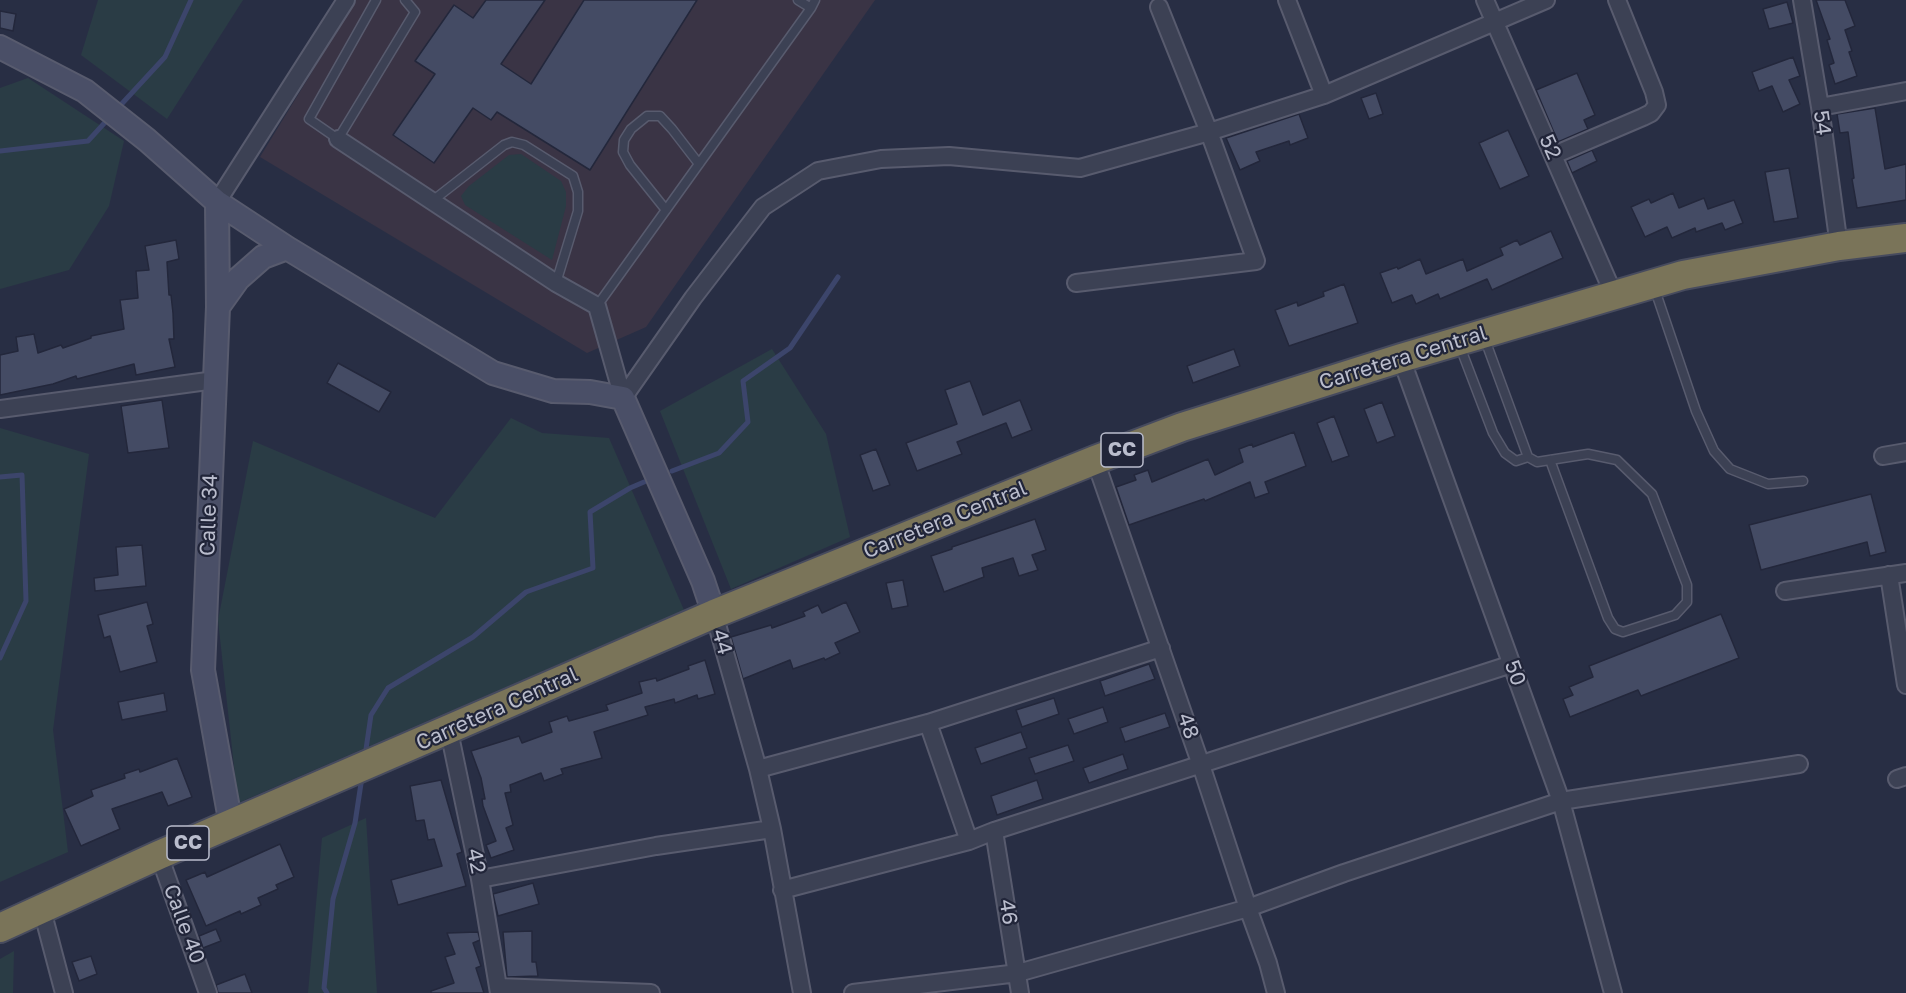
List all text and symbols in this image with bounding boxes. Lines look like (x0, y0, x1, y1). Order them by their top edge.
street label: 54 (1808, 109, 1836, 137)
street label: 52 (1534, 131, 1566, 163)
street label: Carretera Central (1316, 320, 1490, 396)
road number: CC (1101, 433, 1143, 467)
street label: Calle 34 (195, 474, 223, 556)
street label: Carretera Central (859, 476, 1031, 564)
street label: 44 (706, 626, 738, 658)
street label: 50 (1499, 657, 1531, 689)
street label: Carretera Central (412, 662, 582, 756)
street label: 48 (1172, 710, 1204, 742)
road number: CC (167, 826, 209, 860)
street label: 42 (461, 846, 491, 876)
street label: Calle 40 (158, 881, 210, 967)
street label: 46 (994, 897, 1022, 927)

